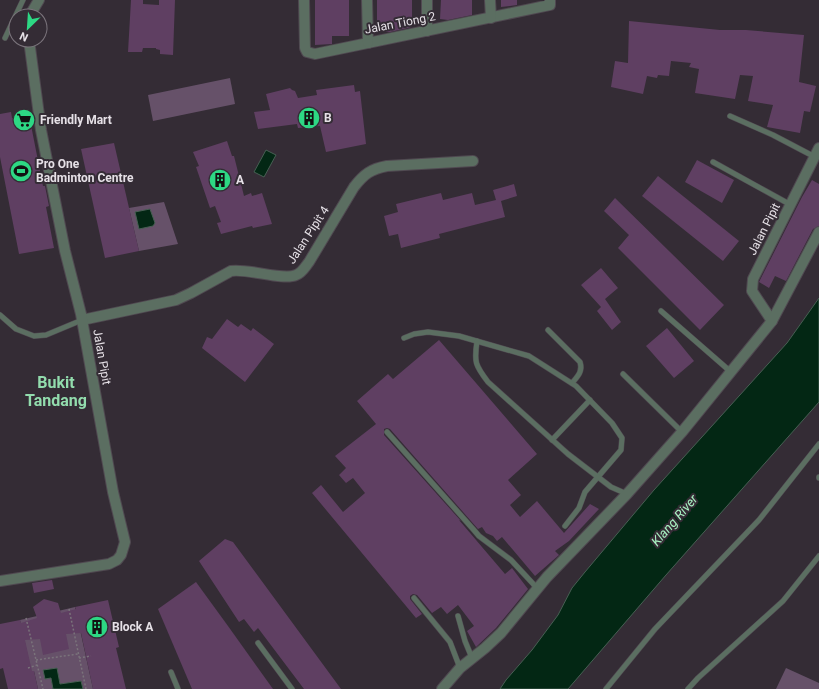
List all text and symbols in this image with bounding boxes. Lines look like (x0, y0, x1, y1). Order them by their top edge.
north arrow (8, 8, 48, 48)
street label: Jalan Tiong 2 (363, 9, 437, 37)
text: N (18, 29, 30, 44)
building icon: B (296, 105, 322, 131)
supermarket icon: Friendly Mart (11, 107, 37, 133)
place label: B (324, 111, 332, 125)
place label: Friendly Mart (40, 113, 112, 127)
place label: Pro One Badminton Centre (36, 157, 134, 185)
sports icon: Pro One Badminton Centre (8, 158, 34, 184)
building icon: A (207, 167, 233, 193)
place label: A (236, 173, 245, 187)
street label: Jalan Pipit (745, 201, 783, 257)
street label: Jalan Pipit 4 (284, 203, 332, 266)
street label: Jalan Pipit (90, 328, 114, 386)
district label: Bukit Tandang (25, 373, 87, 410)
water label: Klang River (648, 491, 701, 549)
building icon: Block A (84, 614, 110, 640)
place label: Block A (112, 620, 154, 634)

